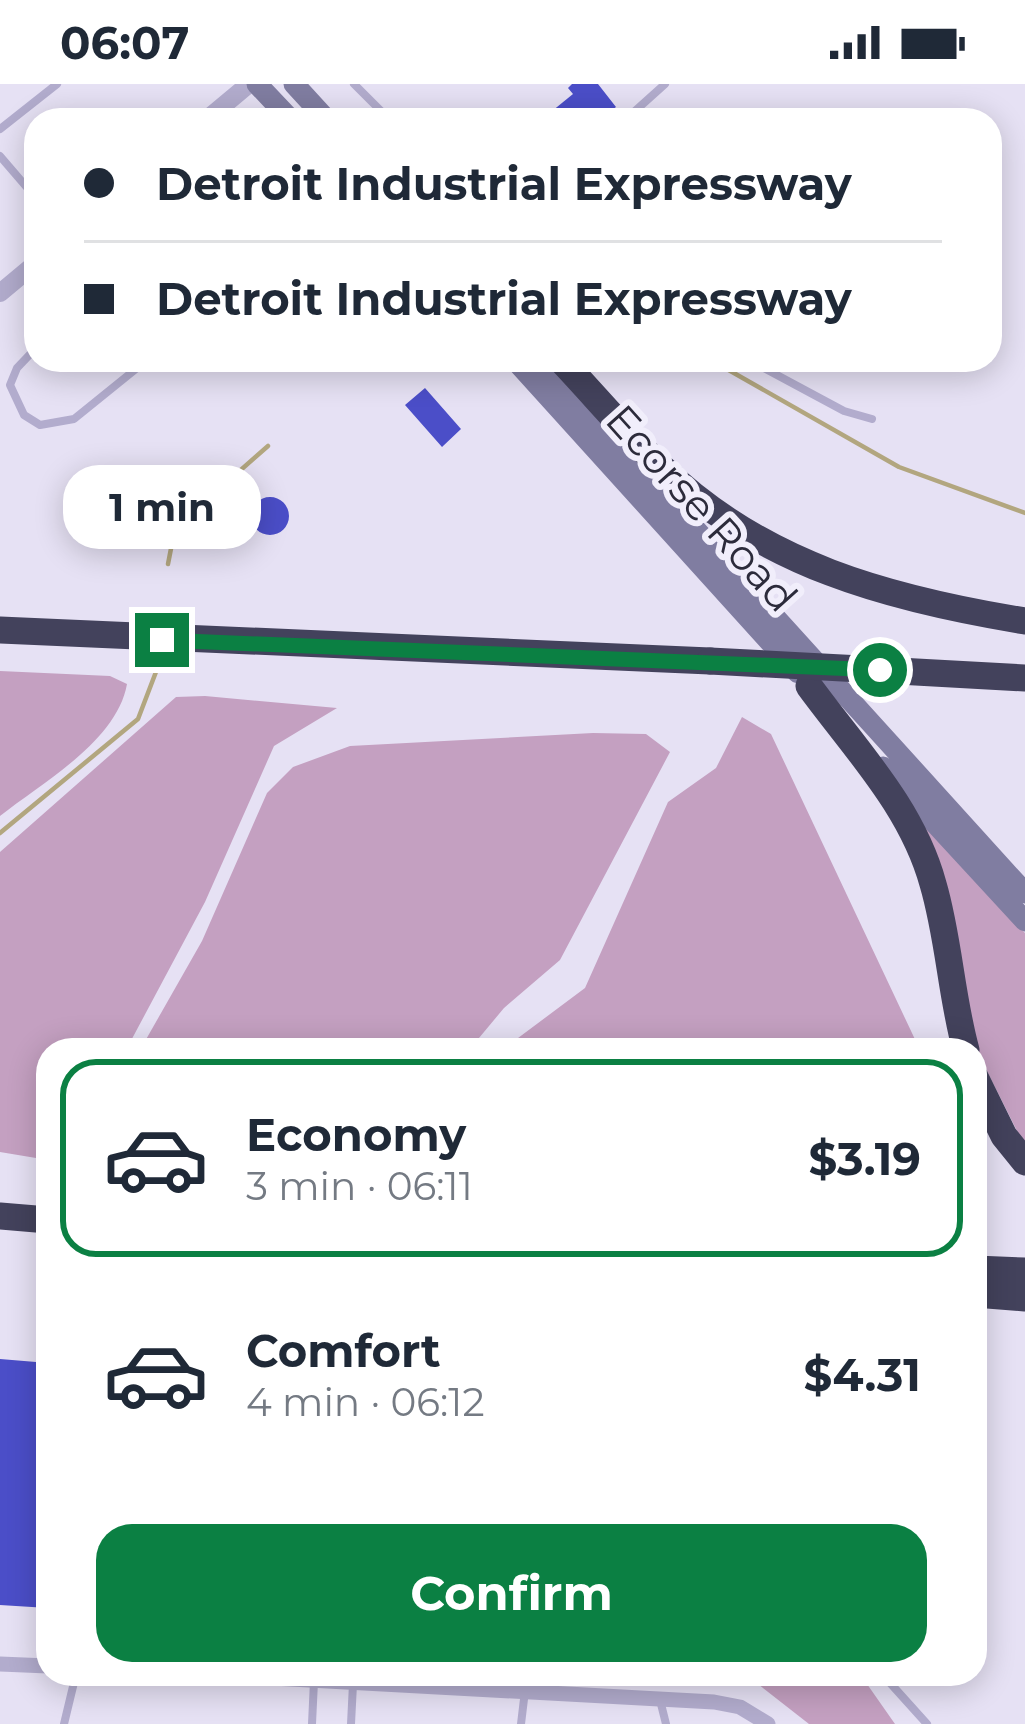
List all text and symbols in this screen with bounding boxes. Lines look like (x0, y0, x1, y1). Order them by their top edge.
text: 06:07 (60, 15, 189, 70)
text: Detroit Industrial Expressway (156, 156, 852, 211)
text: Detroit Industrial Expressway (156, 271, 852, 326)
street label: Ecorse Road (595, 394, 809, 622)
callout: 1 min (63, 466, 261, 550)
text: 1 min (109, 483, 215, 531)
route end (135, 613, 189, 667)
route start (853, 643, 907, 697)
icon: car (102, 1104, 210, 1212)
text: Economy (246, 1107, 466, 1162)
text: $3.19 (808, 1131, 921, 1186)
text: 3 min · 06:11 (246, 1162, 473, 1210)
icon: car (102, 1320, 210, 1428)
text: Comfort (246, 1323, 441, 1378)
text: $4.31 (803, 1347, 921, 1402)
text: 4 min · 06:12 (246, 1378, 485, 1426)
button: Confirm (96, 1524, 927, 1662)

